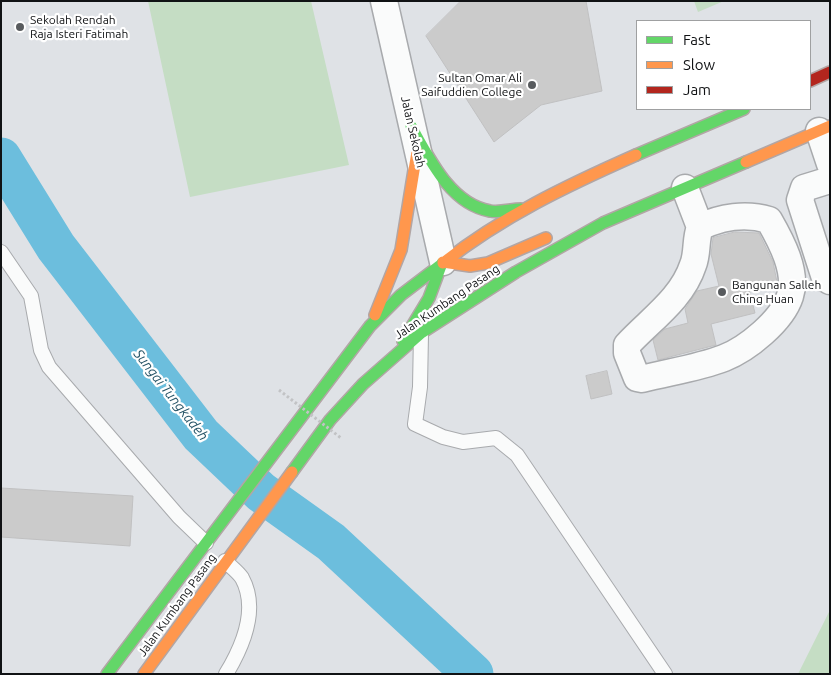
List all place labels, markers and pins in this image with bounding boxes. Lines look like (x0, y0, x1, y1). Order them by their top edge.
place label: Sekolah Rendah Raja Isteri Fatimah (30, 13, 128, 41)
marker: Sekolah Rendah Raja Isteri Fatimah (14, 21, 26, 33)
place label: Sultan Omar Ali Saifuddien College (421, 71, 522, 99)
marker: Sultan Omar Ali Saifuddien College (526, 79, 538, 91)
place label: Bangunan Salleh Ching Huan (732, 278, 821, 306)
marker: Bangunan Salleh Ching Huan (716, 286, 728, 298)

